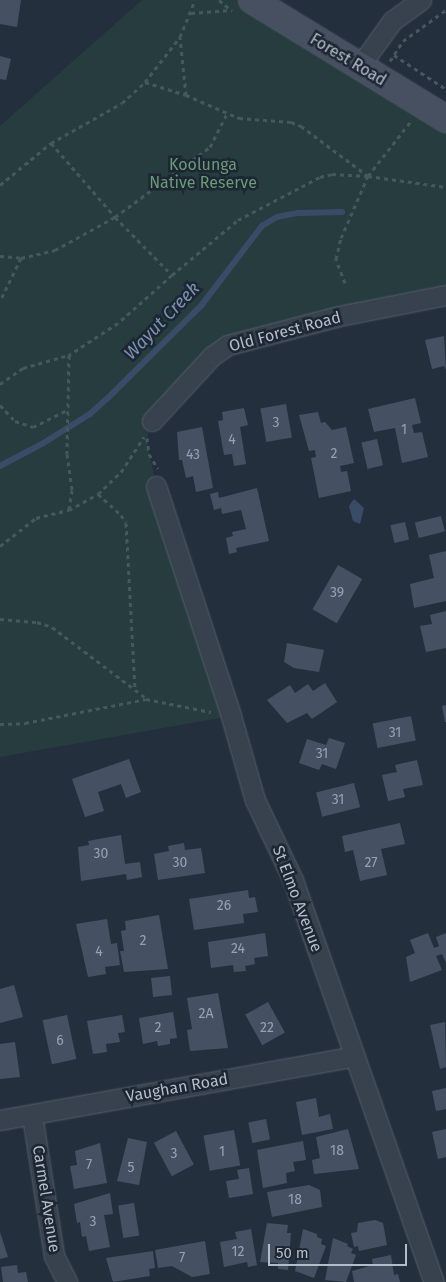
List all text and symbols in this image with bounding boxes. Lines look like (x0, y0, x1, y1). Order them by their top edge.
street label: Forest Road (306, 30, 390, 90)
park label: Koolunga Native Reserve (149, 155, 257, 193)
water label: Wayut Creek (120, 278, 204, 364)
street label: Old Forest Road (227, 308, 343, 356)
house number: 3 (273, 415, 279, 431)
house number: 1 (401, 422, 407, 438)
house number: 4 (228, 432, 236, 448)
house number: 2 (331, 446, 337, 462)
house number: 43 (186, 447, 200, 463)
house number: 39 (330, 585, 344, 601)
house number: 31 (389, 725, 401, 741)
house number: 31 (316, 746, 328, 762)
house number: 31 (332, 792, 344, 808)
street label: St Elmo Avenue (268, 843, 326, 955)
house number: 30 (94, 846, 108, 862)
house number: 30 (173, 855, 187, 871)
house number: 27 (364, 855, 378, 871)
house number: 26 (217, 898, 231, 914)
house number: 2 (140, 933, 146, 949)
house number: 24 (231, 941, 245, 957)
house number: 4 (95, 944, 103, 960)
house number: 2A (199, 1006, 213, 1022)
house number: 2 (155, 1020, 161, 1036)
house number: 22 (260, 1020, 274, 1036)
house number: 6 (56, 1033, 64, 1049)
street label: Vaughan Road (125, 1070, 229, 1106)
house number: 18 (330, 1143, 344, 1159)
street label: Carmel Avenue (28, 1144, 64, 1254)
house number: 1 (219, 1144, 225, 1160)
house number: 3 (171, 1146, 177, 1162)
house number: 7 (86, 1157, 92, 1173)
house number: 5 (127, 1160, 135, 1176)
house number: 18 (288, 1192, 302, 1208)
house number: 3 (90, 1214, 96, 1230)
scale bar (271, 1234, 410, 1266)
house number: 12 (232, 1244, 244, 1260)
text: 50 m (276, 1244, 309, 1262)
house number: 7 (179, 1250, 185, 1266)

